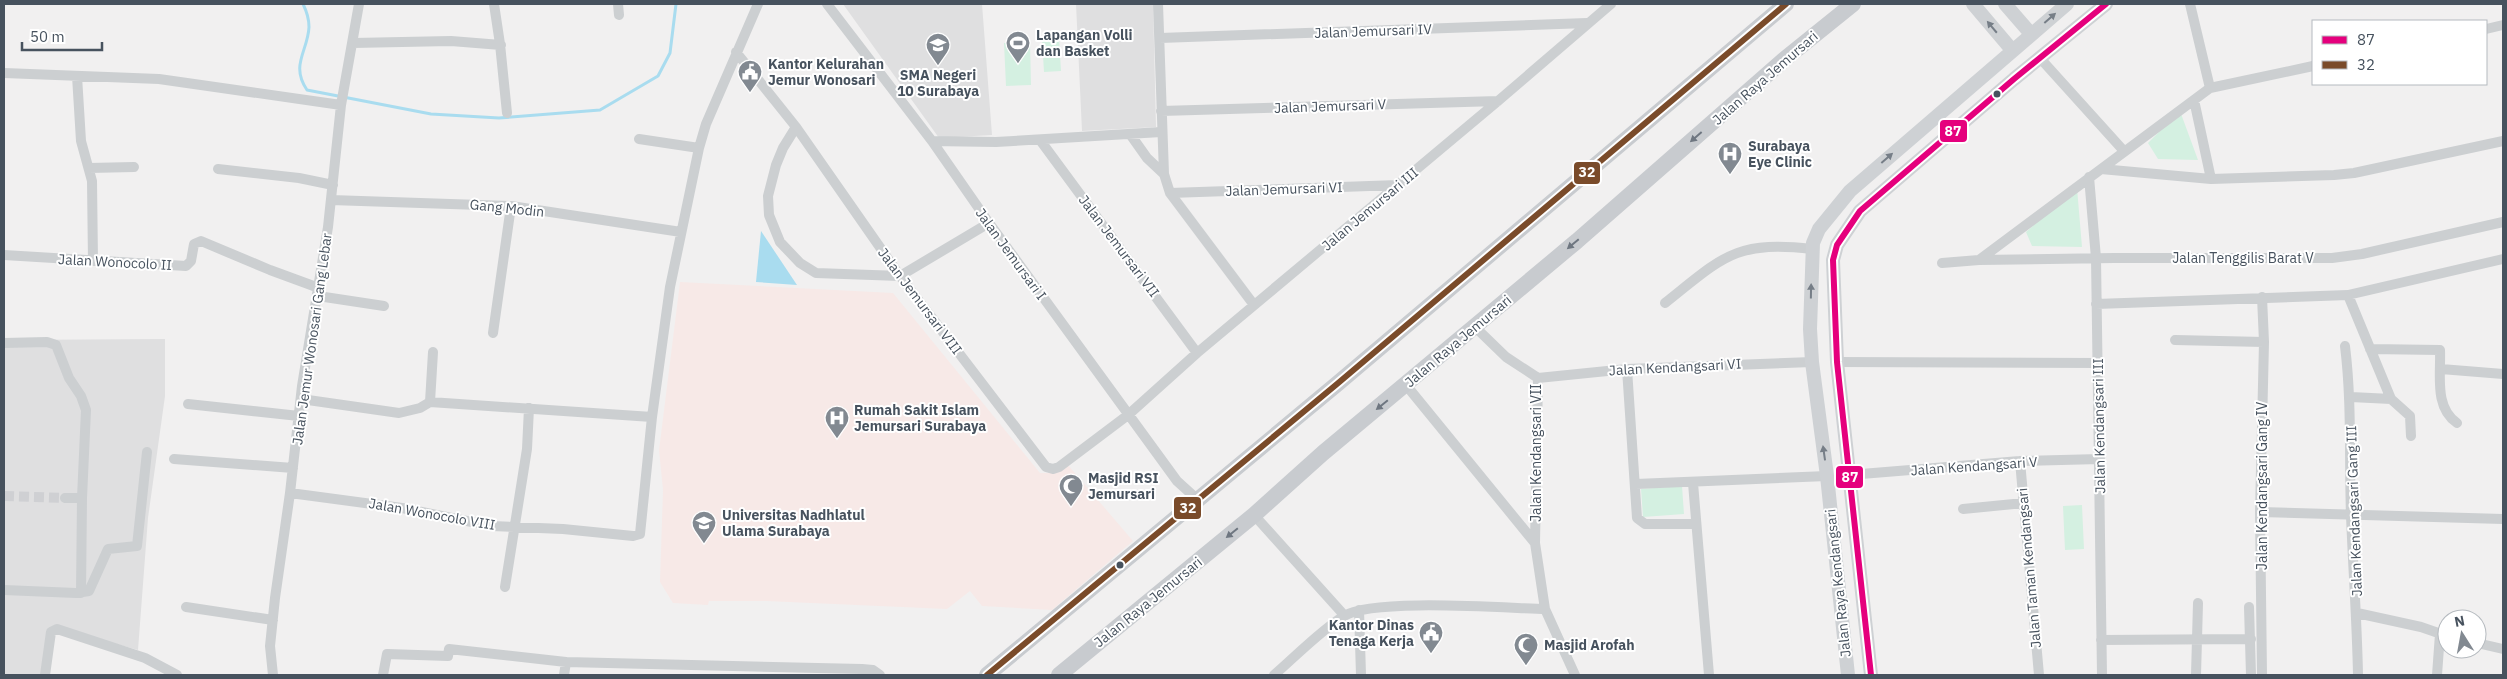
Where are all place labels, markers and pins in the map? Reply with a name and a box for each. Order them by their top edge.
place label: Lapangan Volli dan Basket [1036,26,1132,60]
sports icon: Lapangan Volli dan Basket [1005,30,1031,64]
school or university icon: SMA Negeri 10 Surabaya [925,32,951,66]
place label: Kantor Kelurahan Jemur Wonosari [768,55,884,89]
public building icon: Kantor Kelurahan Jemur Wonosari [737,59,763,93]
place label: SMA Negeri 10 Surabaya [897,66,979,100]
unlabelled marker [1992,89,2002,99]
place label: Surabaya Eye Clinic [1748,137,1812,171]
hospital icon: Surabaya Eye Clinic [1717,141,1743,175]
place label: Rumah Sakit Islam Jemursari Surabaya [854,401,986,435]
hospital icon: Rumah Sakit Islam Jemursari Surabaya [824,405,850,439]
place label: Masjid RSI Jemursari [1088,469,1159,503]
mosque icon: Masjid RSI Jemursari [1058,473,1084,507]
place label: Universitas Nadhlatul Ulama Surabaya [722,506,865,540]
school or university icon: Universitas Nadhlatul Ulama Surabaya [691,510,717,544]
unlabelled marker [1115,560,1125,570]
place label: Kantor Dinas Tenaga Kerja [1329,616,1414,650]
public building icon: Kantor Dinas Tenaga Kerja [1418,620,1444,654]
mosque icon: Masjid Arofah [1513,632,1539,666]
place label: Masjid Arofah [1544,636,1635,654]

